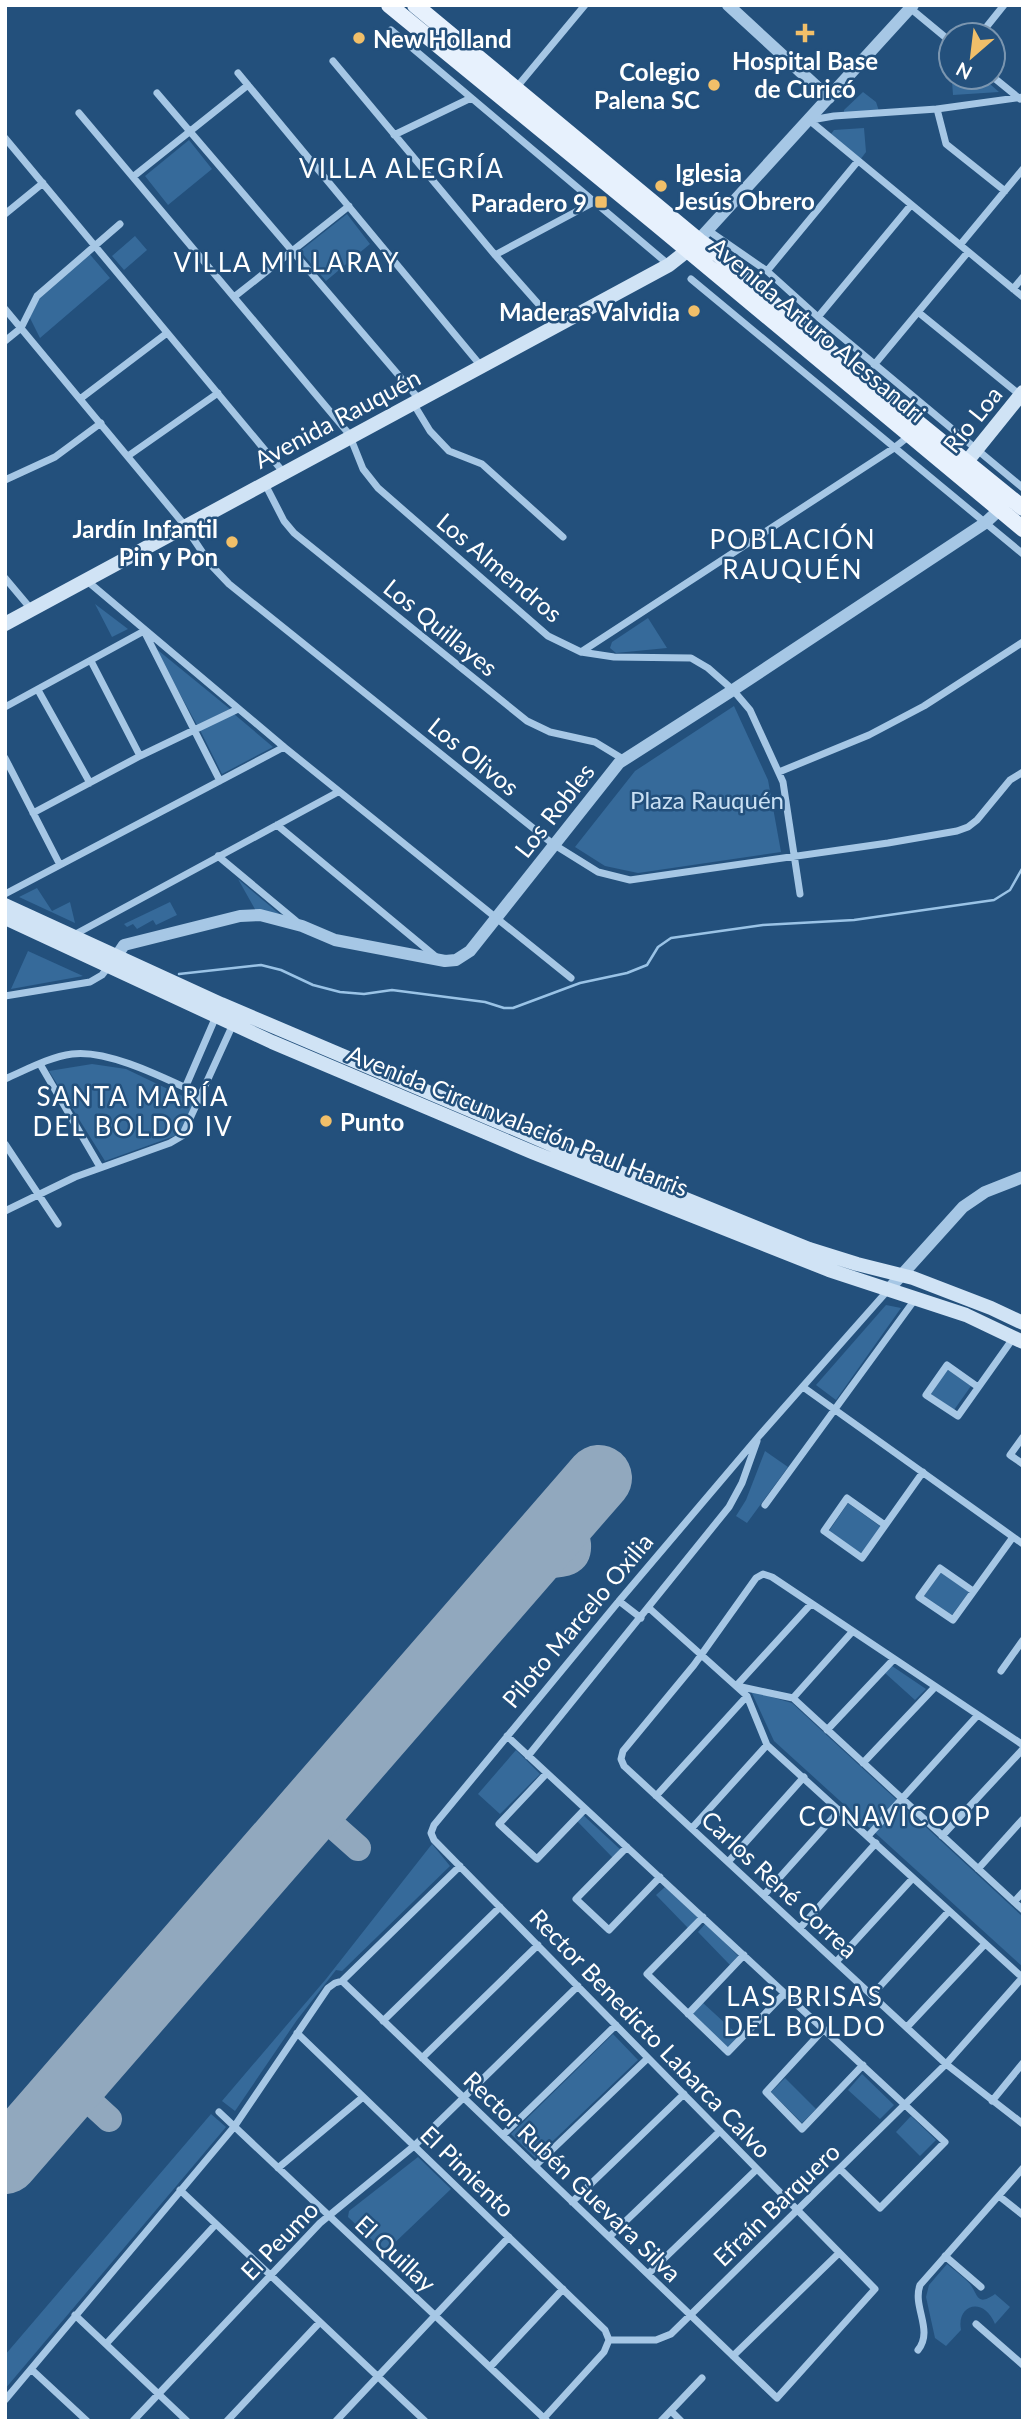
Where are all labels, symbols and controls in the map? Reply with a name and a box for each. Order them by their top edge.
north arrow [937,21,1007,91]
marker: Hospital Base de Curicó [795,23,815,43]
place label: New Holland [373,24,512,53]
marker: New Holland [351,30,367,46]
place label: Hospital Base de Curicó [732,46,878,103]
place label: Colegio Palena SC [594,57,700,114]
text: N [952,58,976,85]
marker: Colegio Palena SC [706,77,722,93]
district label: VILLA ALEGRÍA [299,152,505,184]
place label: Iglesia Jesús Obrero [675,158,815,215]
marker: Iglesia Jesús Obrero [653,178,669,194]
place label: Paradero 9 [471,188,587,217]
marker: Paradero 9 [593,194,609,210]
street label: Avenida Arturo Alessandri [704,230,932,428]
district label: VILLA MILLARAY [174,246,401,278]
place label: Maderas Valvidia [499,297,680,326]
marker: Maderas Valvidia [686,303,702,319]
street label: Avenida Rauquén [249,362,425,474]
street label: Río Loa [936,380,1008,458]
street label: Los Almendros [432,506,568,628]
place label: Jardín Infantil Pin y Pon [72,514,218,571]
district label: POBLACIÓN RAUQUÉN [709,523,877,585]
marker: Jardín Infantil Pin y Pon [224,534,240,550]
street label: Los Quillayes [378,572,504,682]
street label: Los Olivos [423,711,525,801]
street label: Los Robles [508,757,600,863]
park label: Plaza Rauquén [630,785,784,814]
street label: Avenida Circunvalación Paul Harris [343,1038,693,1202]
district label: SANTA MARÍA DEL BOLDO IV [32,1080,234,1142]
place label: Punto [340,1107,404,1136]
marker: Punto [318,1113,334,1129]
street label: Piloto Marcelo Oxilia [496,1527,658,1713]
district label: CONAVICOOP [799,1800,992,1832]
street label: Carlos René Correa [696,1804,864,1964]
street label: Rector Benedicto Labarca Calvo [524,1903,778,2163]
district label: LAS BRISAS DEL BOLDO [723,1980,887,2042]
street label: Rector Rubén Guevara Silva [458,2065,688,2287]
street label: El Pimiento [415,2119,521,2223]
street label: Efraín Barquero [707,2136,845,2272]
street label: El Peumo [234,2194,324,2286]
street label: El Quillay [350,2209,443,2298]

